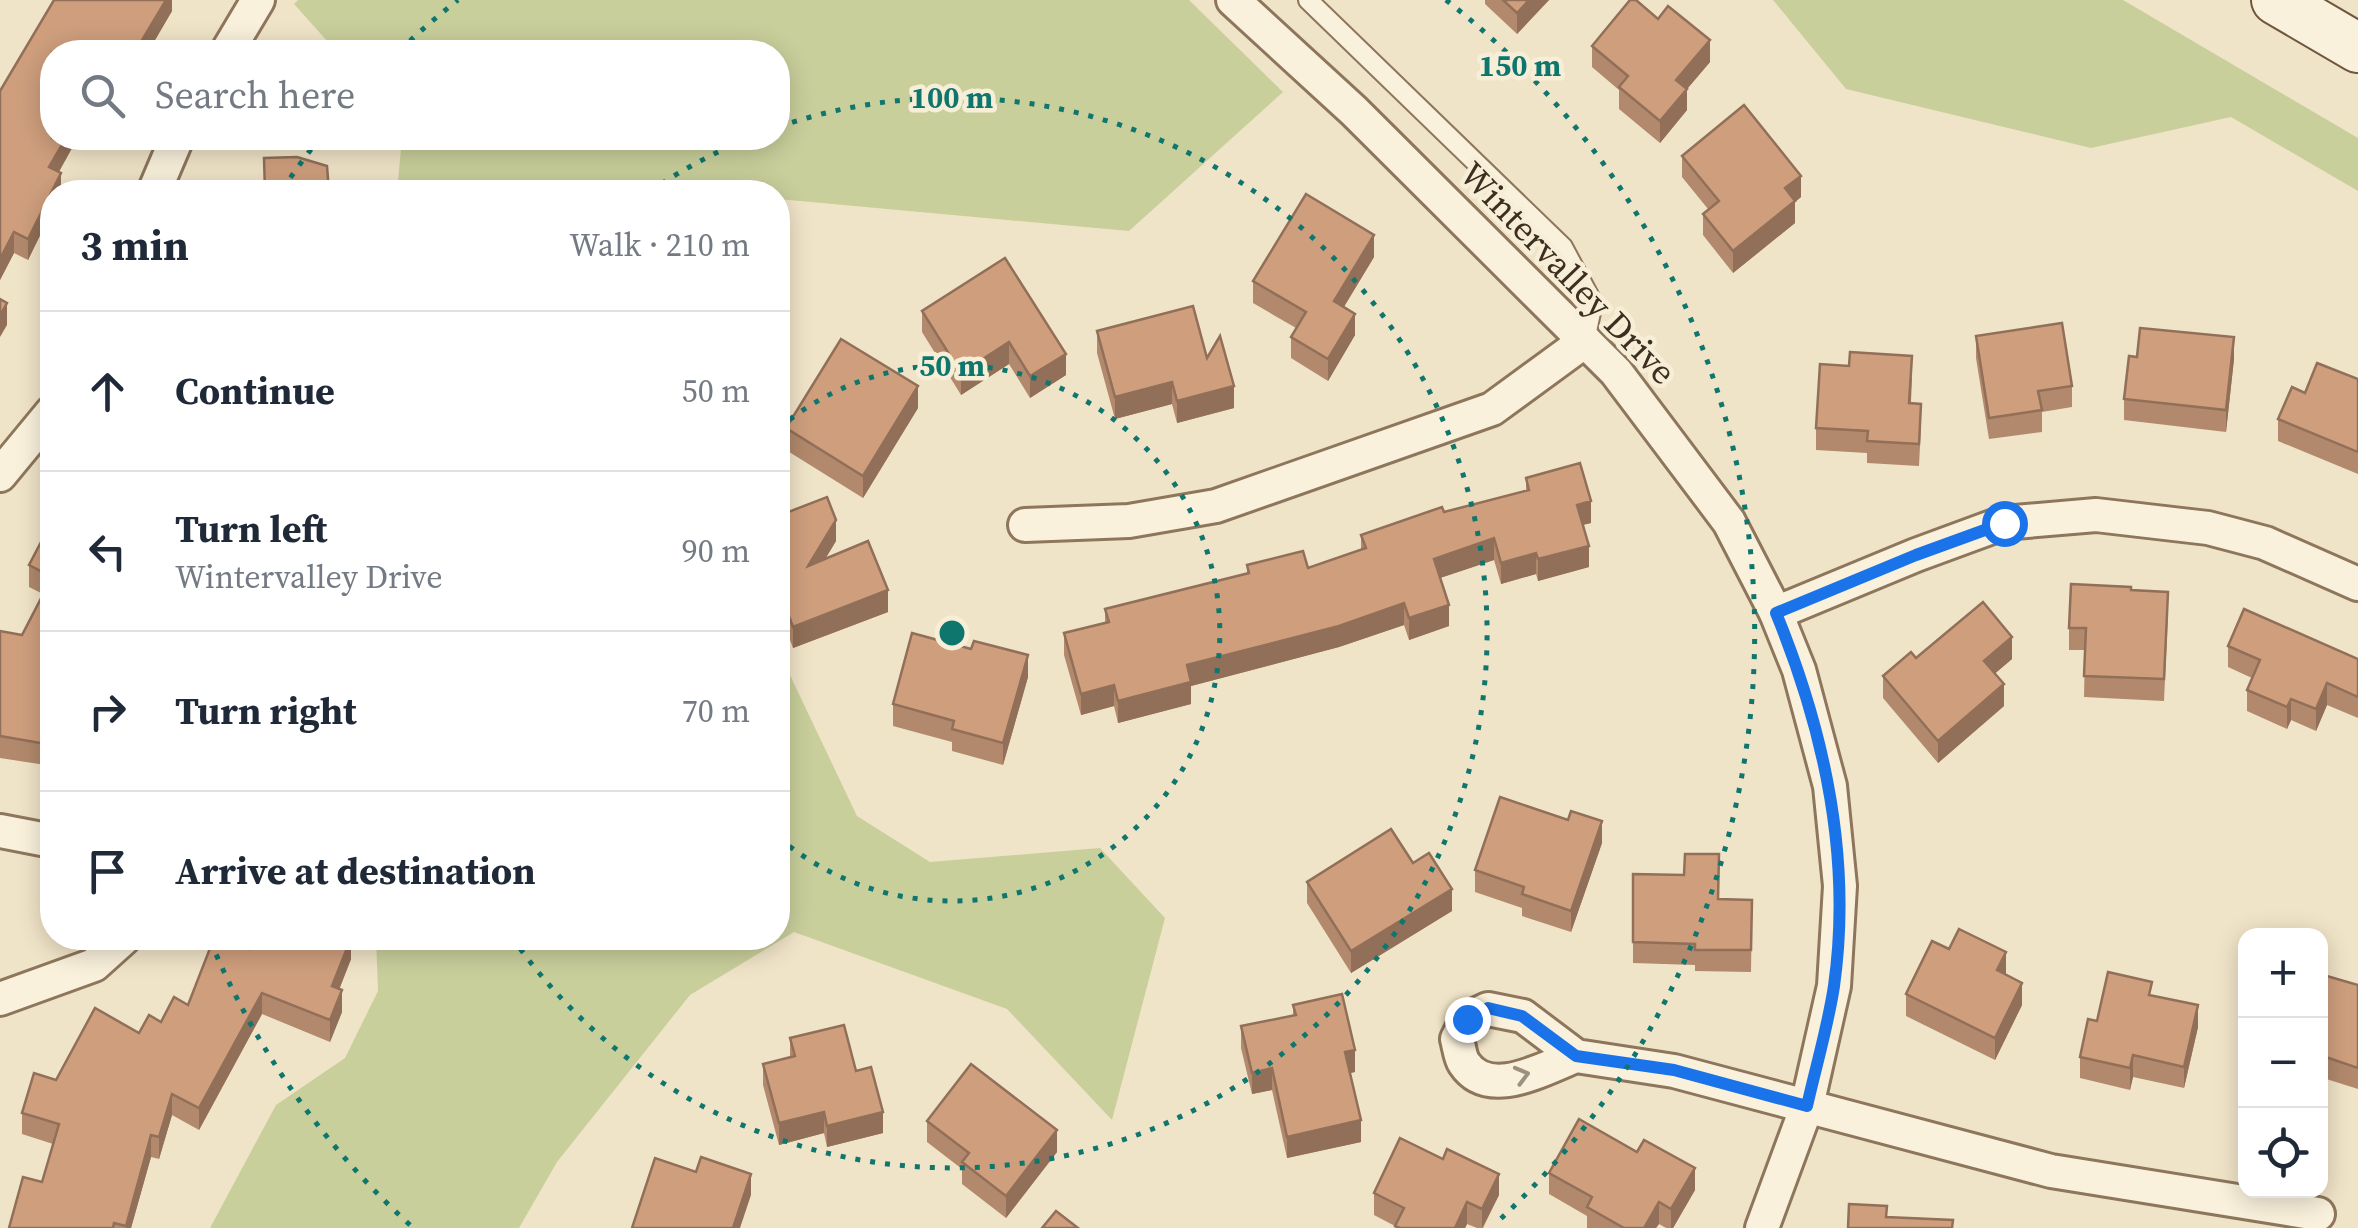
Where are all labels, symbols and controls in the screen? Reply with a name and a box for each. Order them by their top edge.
search box [40,40,790,150]
text: 150 m [1479,45,1561,86]
icon: search [75,68,130,123]
text: Search here [155,69,355,121]
text: 100 m [911,77,993,118]
street label: Wintervalley Drive [1449,151,1687,395]
text: 3 min [80,216,189,274]
text: Walk · 210 m [569,223,750,267]
text: 50 m [919,345,985,386]
icon: ahead [80,364,135,419]
text: Continue [175,365,335,417]
text: 50 m [682,369,750,413]
route start [1982,501,2028,547]
text: Turn left [175,503,327,555]
icon: left [80,524,135,579]
text: 90 m [682,529,750,573]
text: Wintervalley Drive [175,555,442,599]
centre of rings [934,615,970,651]
icon: right [80,684,135,739]
text: Turn right [175,685,357,737]
text: 70 m [682,689,750,733]
icon: arrive [80,844,135,899]
text: Arrive at destination [175,845,536,897]
map controls [2238,928,2328,1198]
button: + [2238,928,2328,1018]
route end [1445,997,1491,1043]
button: − [2238,1018,2328,1108]
one-way arrow [1513,1066,1530,1087]
button: locate [2238,1108,2328,1198]

